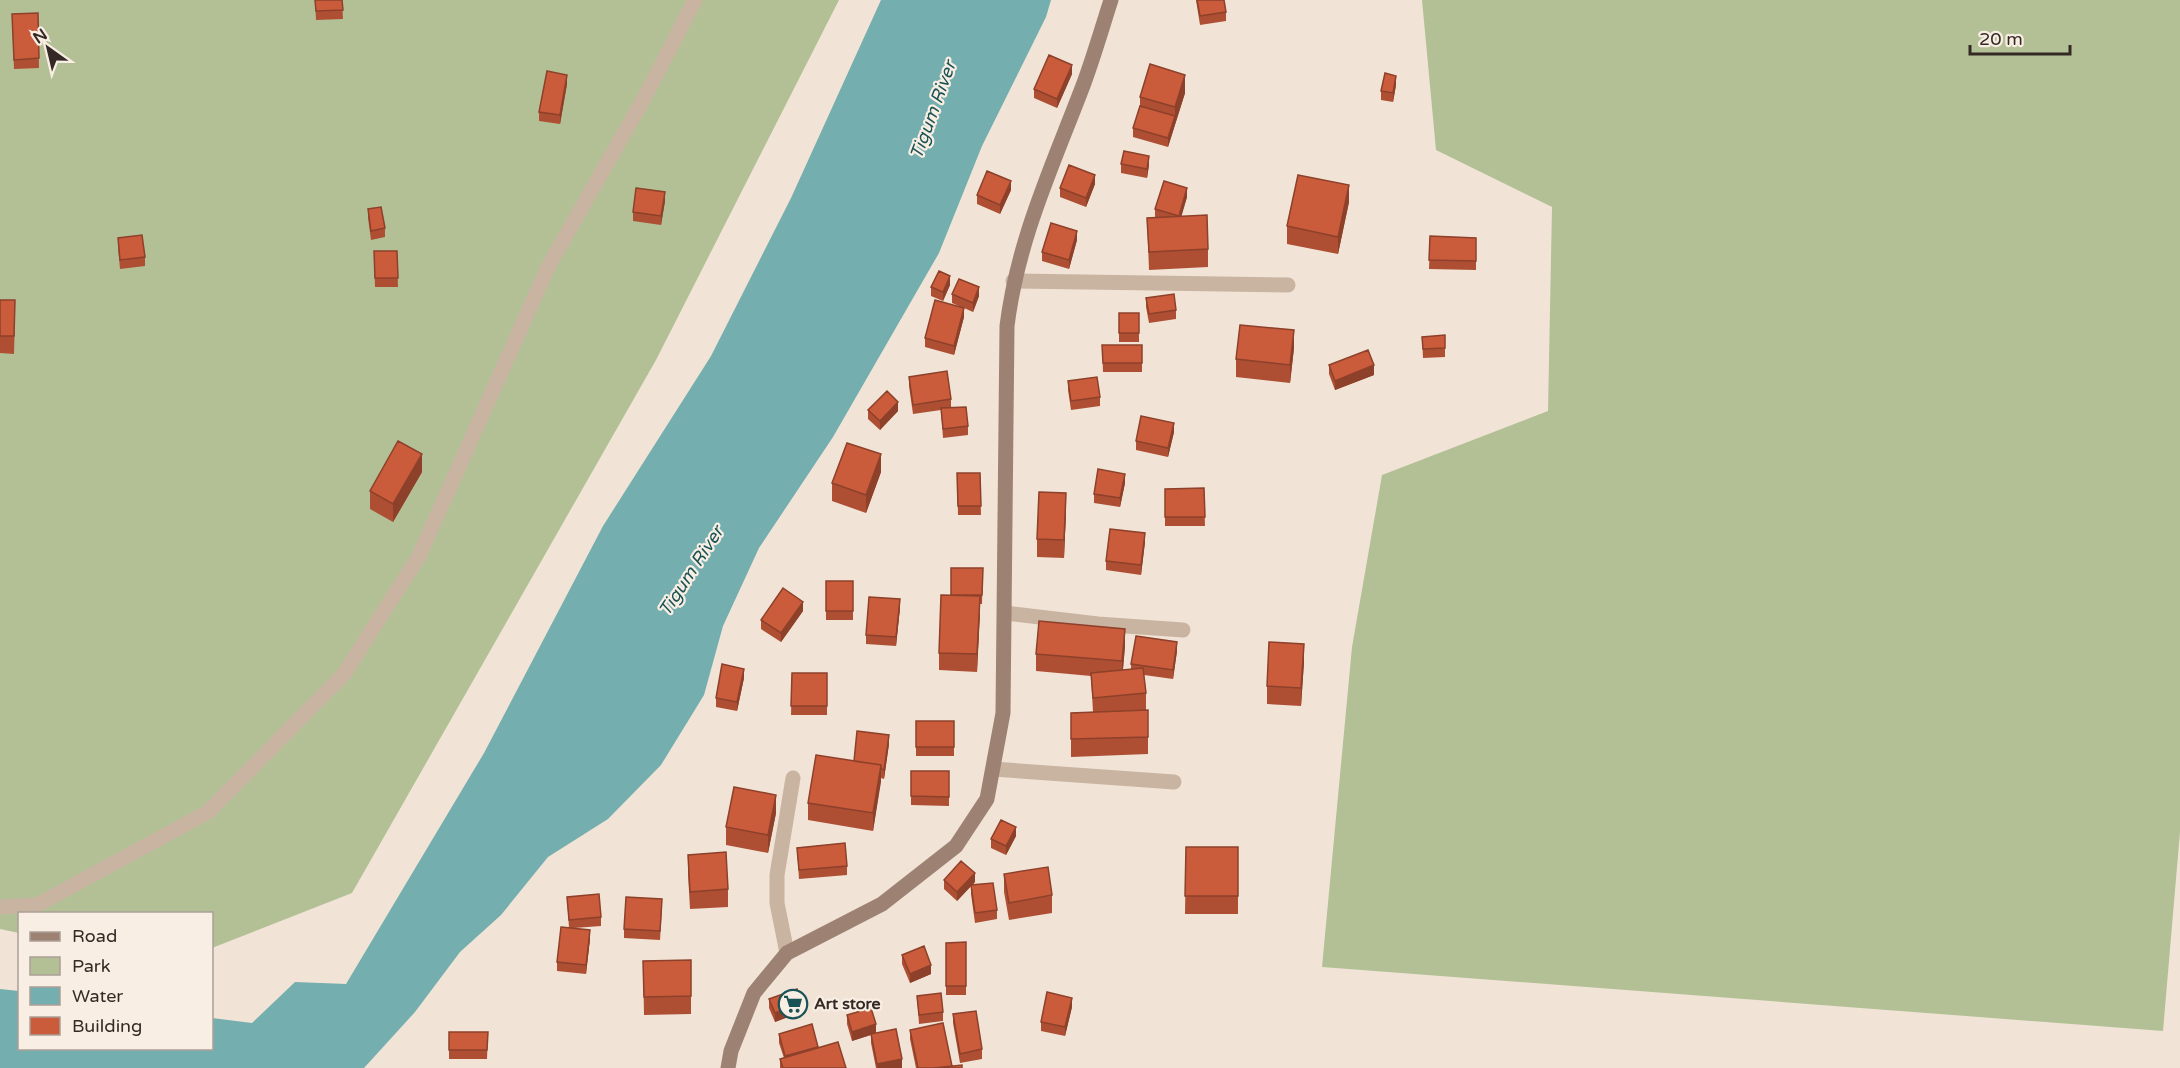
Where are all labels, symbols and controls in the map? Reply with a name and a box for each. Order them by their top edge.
north arrow [18,18,78,78]
scale bar [1970,18,2070,56]
text: N [29,25,51,48]
text: 20 m [1979,28,2023,50]
water label: Tigum River [905,56,962,162]
water label: Tigum River [654,520,729,620]
legend [18,912,213,1050]
text: Road [72,925,117,947]
text: Park [72,955,111,977]
text: Water [72,985,123,1007]
supermarket icon: Art store [777,988,809,1020]
place label: Art store [814,994,881,1014]
text: Building [72,1015,142,1037]

